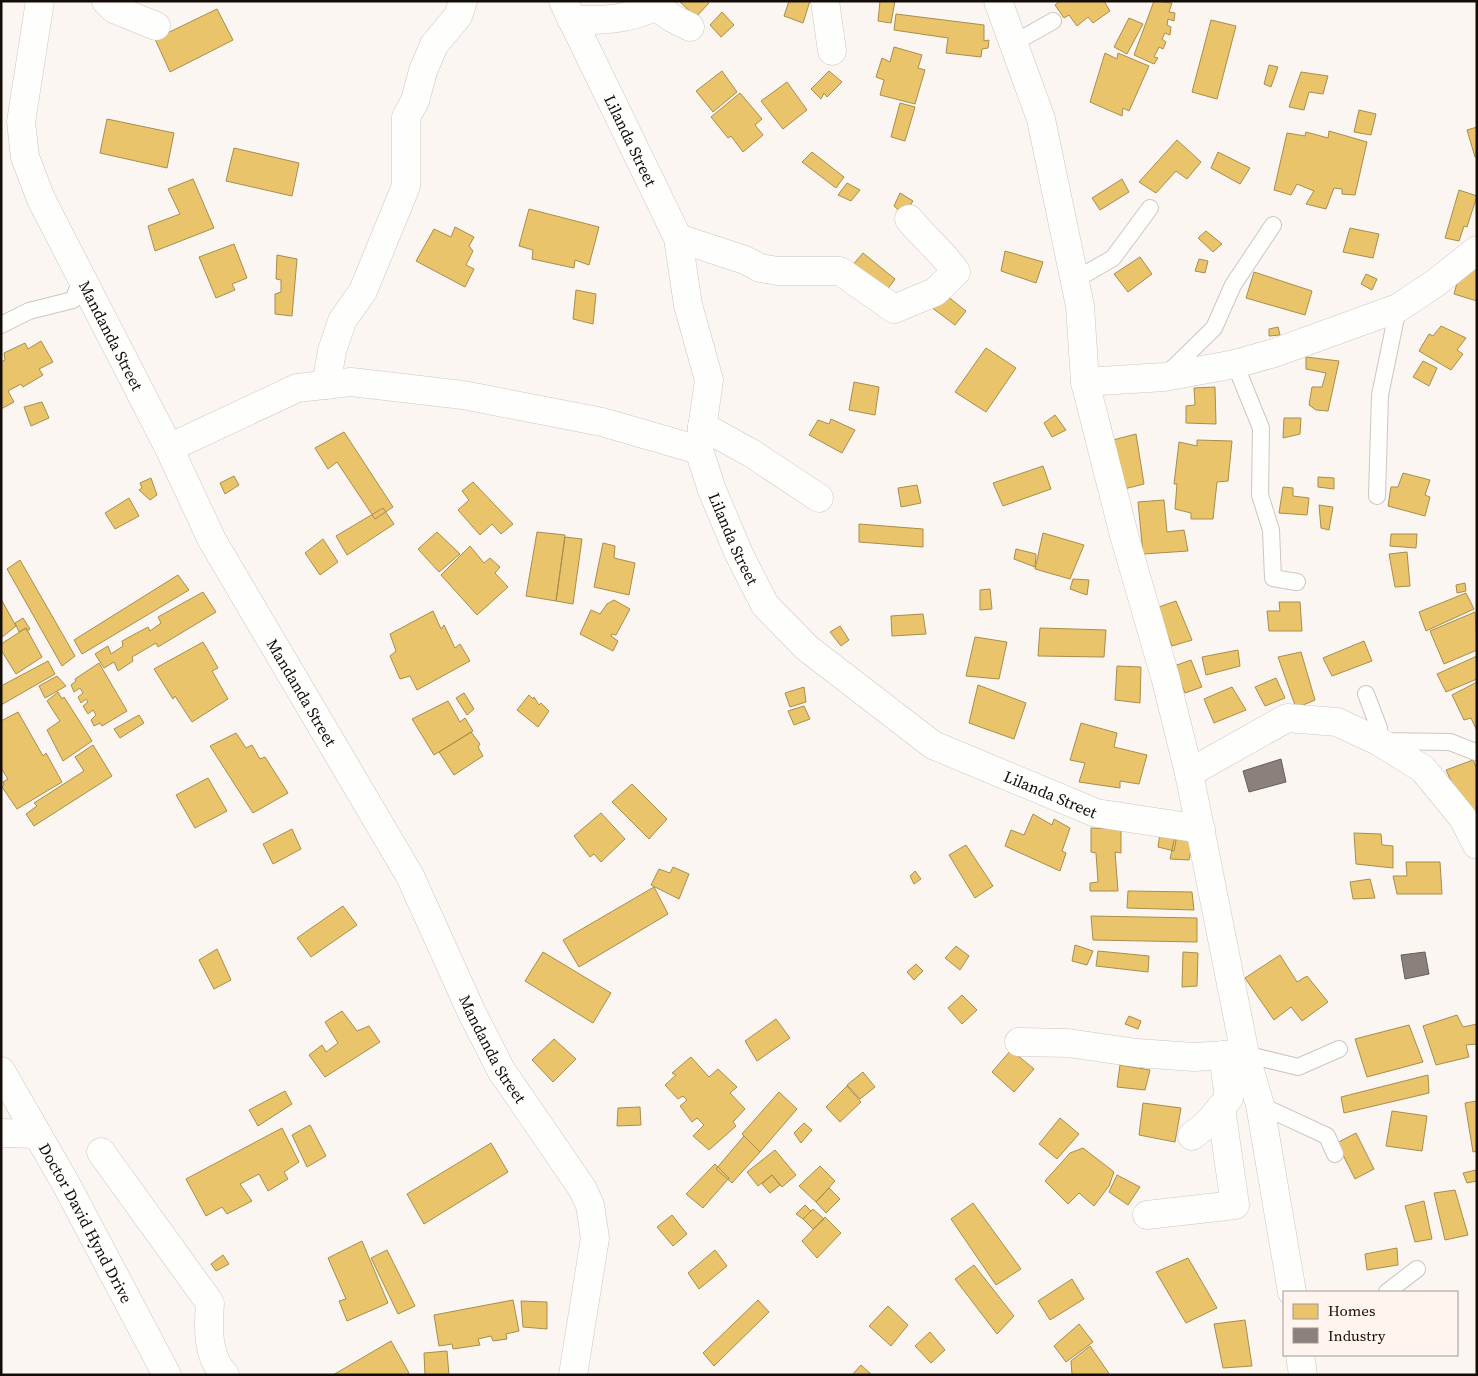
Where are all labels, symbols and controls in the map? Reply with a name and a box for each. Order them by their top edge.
street label: Lilanda Street [599,91,663,190]
street label: Mandanda Street [74,277,149,395]
street label: Lilanda Street [703,489,764,589]
street label: Mandanda Street [262,635,342,751]
street label: Lilanda Street [1001,765,1101,824]
street label: Mandanda Street [454,991,532,1108]
street label: Doctor David Hynd Drive [34,1139,138,1307]
legend [1283,1291,1458,1356]
text: Homes [1328,1300,1375,1321]
text: Industry [1328,1325,1386,1346]

